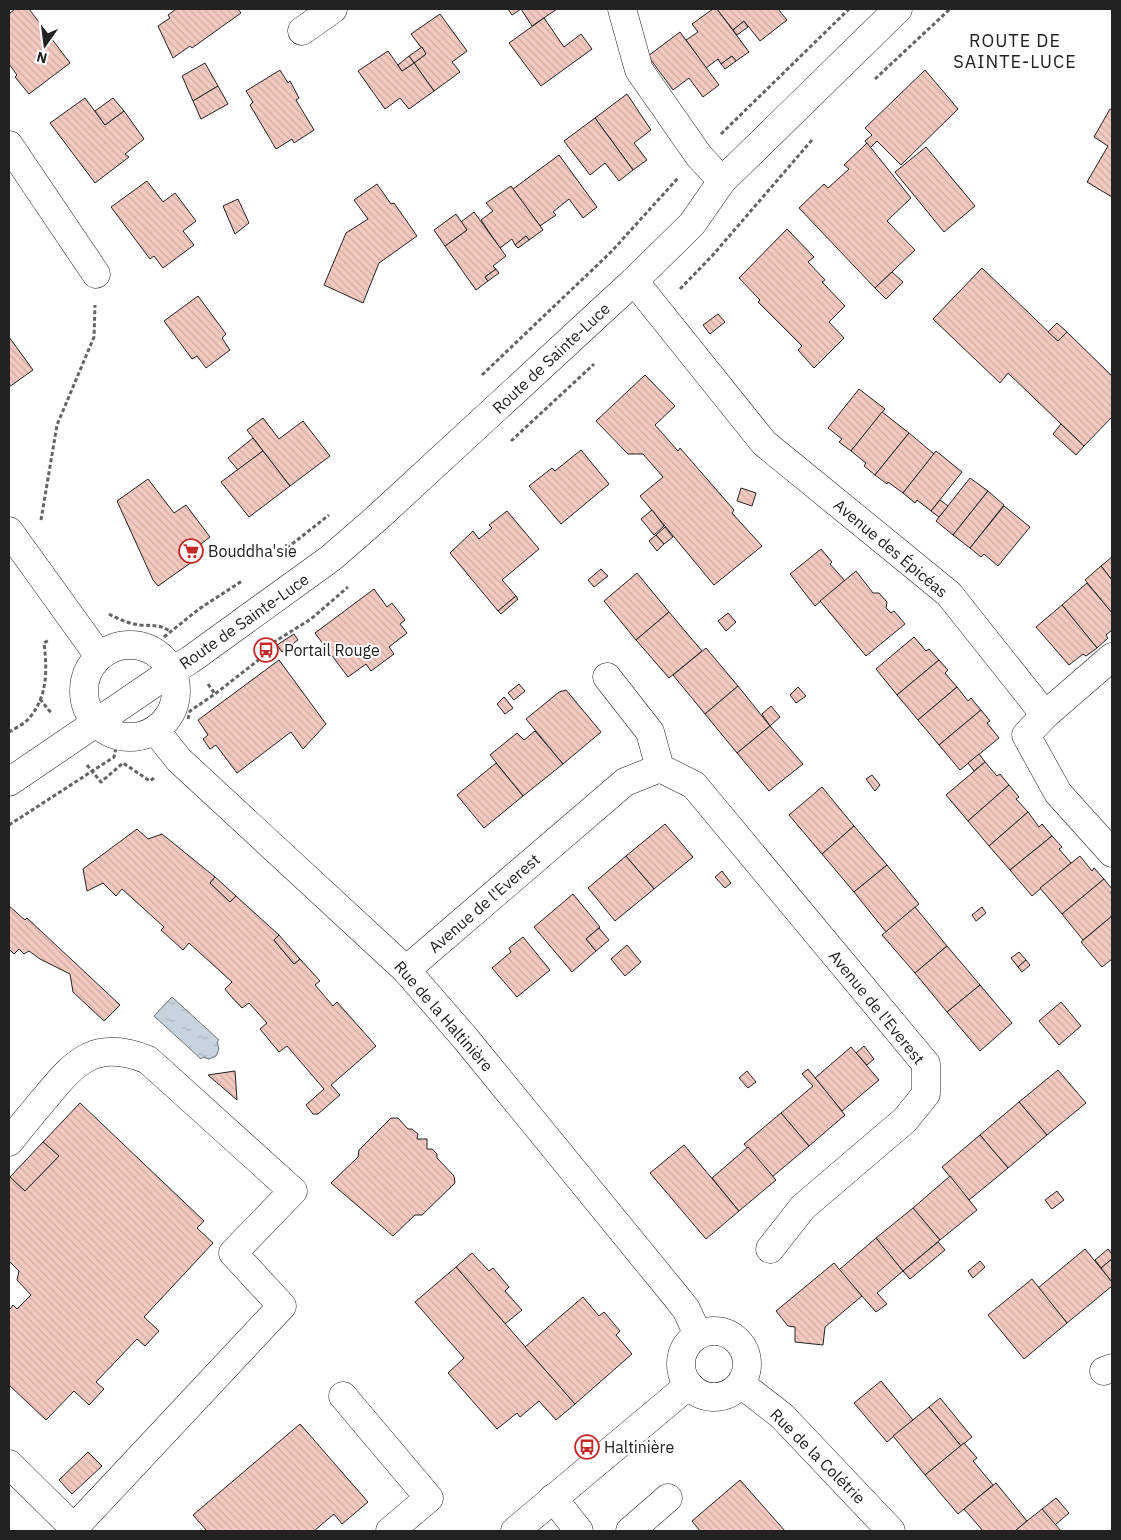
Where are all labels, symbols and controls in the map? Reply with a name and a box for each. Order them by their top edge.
north arrow [20,20,70,70]
district label: ROUTE DE SAINTE-LUCE [953,29,1077,73]
text: N [35,48,49,68]
street label: Route de Sainte-Luce [488,298,614,418]
street label: Avenue des Épicéas [830,494,953,601]
supermarket icon: Bouddha'sie [178,538,204,564]
place label: Bouddha'sie [208,541,297,561]
street label: Route de Sainte-Luce [175,569,313,673]
bus stop icon: Portail Rouge [253,637,279,663]
place label: Portail Rouge [284,640,380,660]
street label: Avenue de l'Everest [424,849,544,957]
street label: Avenue de l'Everest [825,946,929,1068]
street label: Rue de la Haltinière [390,956,498,1076]
street label: Rue de la Colétrie [766,1404,870,1508]
bus stop icon: Haltinière [574,1434,600,1460]
place label: Haltinière [604,1437,674,1457]

